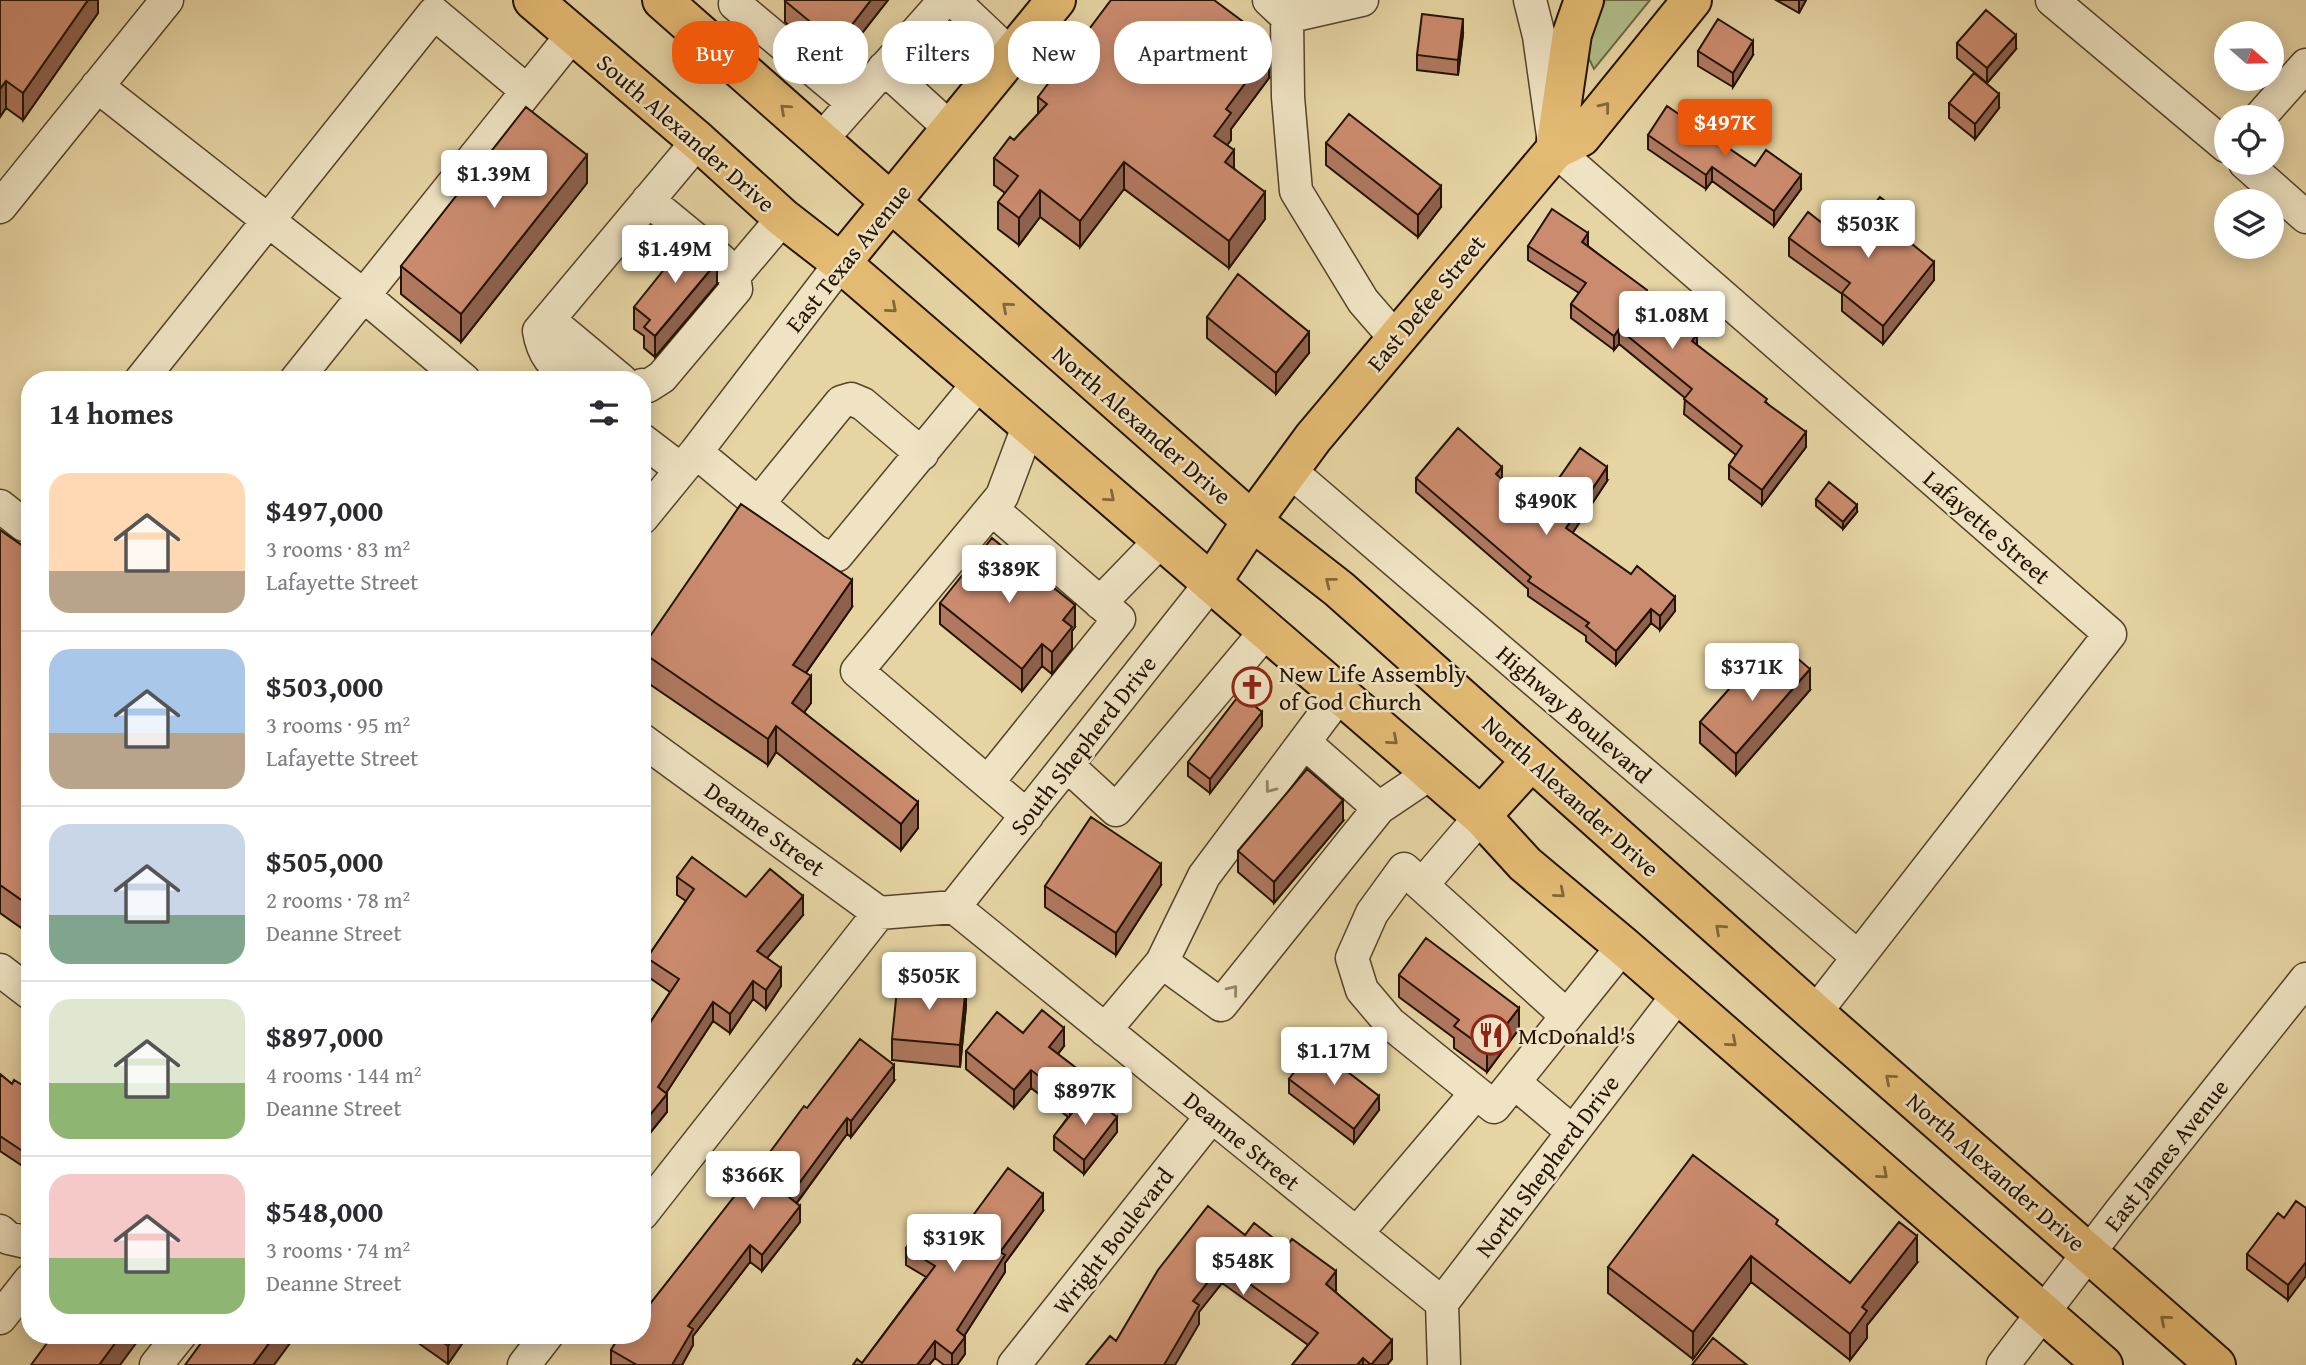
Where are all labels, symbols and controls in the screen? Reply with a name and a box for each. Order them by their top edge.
chip: Buy [672,21,759,84]
chip: Rent [773,21,868,84]
chip: Filters [882,21,994,84]
chip: New [1008,21,1100,84]
chip: Apartment [1114,21,1272,84]
north arrow [2214,21,2284,91]
map controls [2214,21,2284,259]
street label: South Alexander Drive [589,45,783,221]
pin: $497K [1676,100,1774,159]
one-way arrow [1597,102,1610,114]
one-way arrow [780,105,793,118]
text: $497K [1694,105,1756,138]
button: locate [2214,105,2284,175]
pin: $1.39M [437,150,551,210]
text: $1.39M [457,156,531,189]
street label: East Texas Avenue [777,176,919,340]
button: layers [2214,189,2284,259]
pin: $503K [1819,201,1917,260]
text: $503K [1837,206,1899,239]
pin: $1.49M [618,226,732,285]
street label: East Defee Street [1358,227,1494,379]
text: $1.49M [638,231,712,264]
pin: $1.08M [1615,292,1729,351]
text: $1.08M [1635,297,1709,330]
one-way arrow [884,300,897,313]
one-way arrow [1003,303,1016,315]
street label: North Alexander Drive [1045,337,1239,513]
text: 14 homes [49,391,174,435]
icon: filters [585,394,623,432]
street label: Lafayette Street [1916,462,2059,593]
pin: $490K [1497,477,1595,537]
text: $490K [1515,483,1577,516]
text: $497,000 [266,488,383,532]
one-way arrow [1102,489,1115,501]
icon: home [105,501,189,585]
text: 3 rooms · 83 m² [266,532,410,565]
pin: $389K [960,546,1058,605]
text: $389K [978,551,1040,584]
text: Lafayette Street [266,565,418,598]
one-way arrow [1326,577,1338,590]
street label: Highway Boulevard [1489,637,1659,791]
pin: $371K [1703,644,1801,703]
street label: South Shepherd Drive [1002,648,1164,842]
text: $371K [1721,649,1783,682]
place label: New Life Assembly of God Church [1279,656,1467,719]
text: $503,000 [266,664,383,708]
church icon: New Life Assembly of God Church [1231,666,1273,708]
icon: home [105,677,189,761]
street label: North Alexander Drive [1475,707,1667,885]
text: 3 rooms · 95 m² [266,708,410,741]
one-way arrow [1384,732,1397,744]
text: Lafayette Street [266,741,418,774]
street label: Deanne Street [698,773,833,885]
one-way arrow [1265,780,1278,793]
text: $505,000 [266,839,383,883]
icon: home [105,852,189,936]
text: 2 rooms · 78 m² [266,883,410,916]
one-way arrow [1552,885,1565,897]
text: Deanne Street [266,916,402,949]
one-way arrow [1715,925,1728,937]
pin: $505K [880,953,978,1012]
text: $505K [898,958,960,991]
one-way arrow [1225,986,1238,998]
text: $897,000 [266,1014,383,1058]
restaurant icon: McDonald's [1470,1014,1512,1056]
place label: McDonald's [1518,1018,1635,1053]
icon: home [105,1027,189,1111]
pin: $1.17M [1277,1028,1391,1087]
text: $1.17M [1297,1033,1371,1066]
one-way arrow [1724,1034,1737,1046]
text: 4 rooms · 144 m² [266,1058,421,1091]
street label: North Shepherd Drive [1467,1067,1627,1265]
pin: $897K [1036,1068,1134,1127]
street label: East James Avenue [2095,1071,2237,1239]
text: $897K [1054,1073,1116,1106]
one-way arrow [1886,1075,1899,1087]
street label: Deanne Street [1176,1083,1308,1199]
street label: North Alexander Drive [1899,1084,2093,1260]
text: Deanne Street [266,1091,402,1124]
pin: $366K [704,1152,802,1211]
text: $366K [722,1157,784,1190]
street label: Wright Boulevard [1044,1160,1182,1322]
one-way arrow [1875,1166,1888,1178]
text: $548,000 [266,1189,383,1233]
icon: home [105,1202,189,1286]
pin: $319K [905,1214,1003,1274]
text: $319K [923,1220,985,1253]
text: 3 rooms · 74 m² [266,1233,410,1266]
pin: $548K [1194,1238,1292,1297]
text: $548K [1212,1243,1274,1276]
text: Deanne Street [266,1266,402,1299]
one-way arrow [2160,1316,2173,1328]

